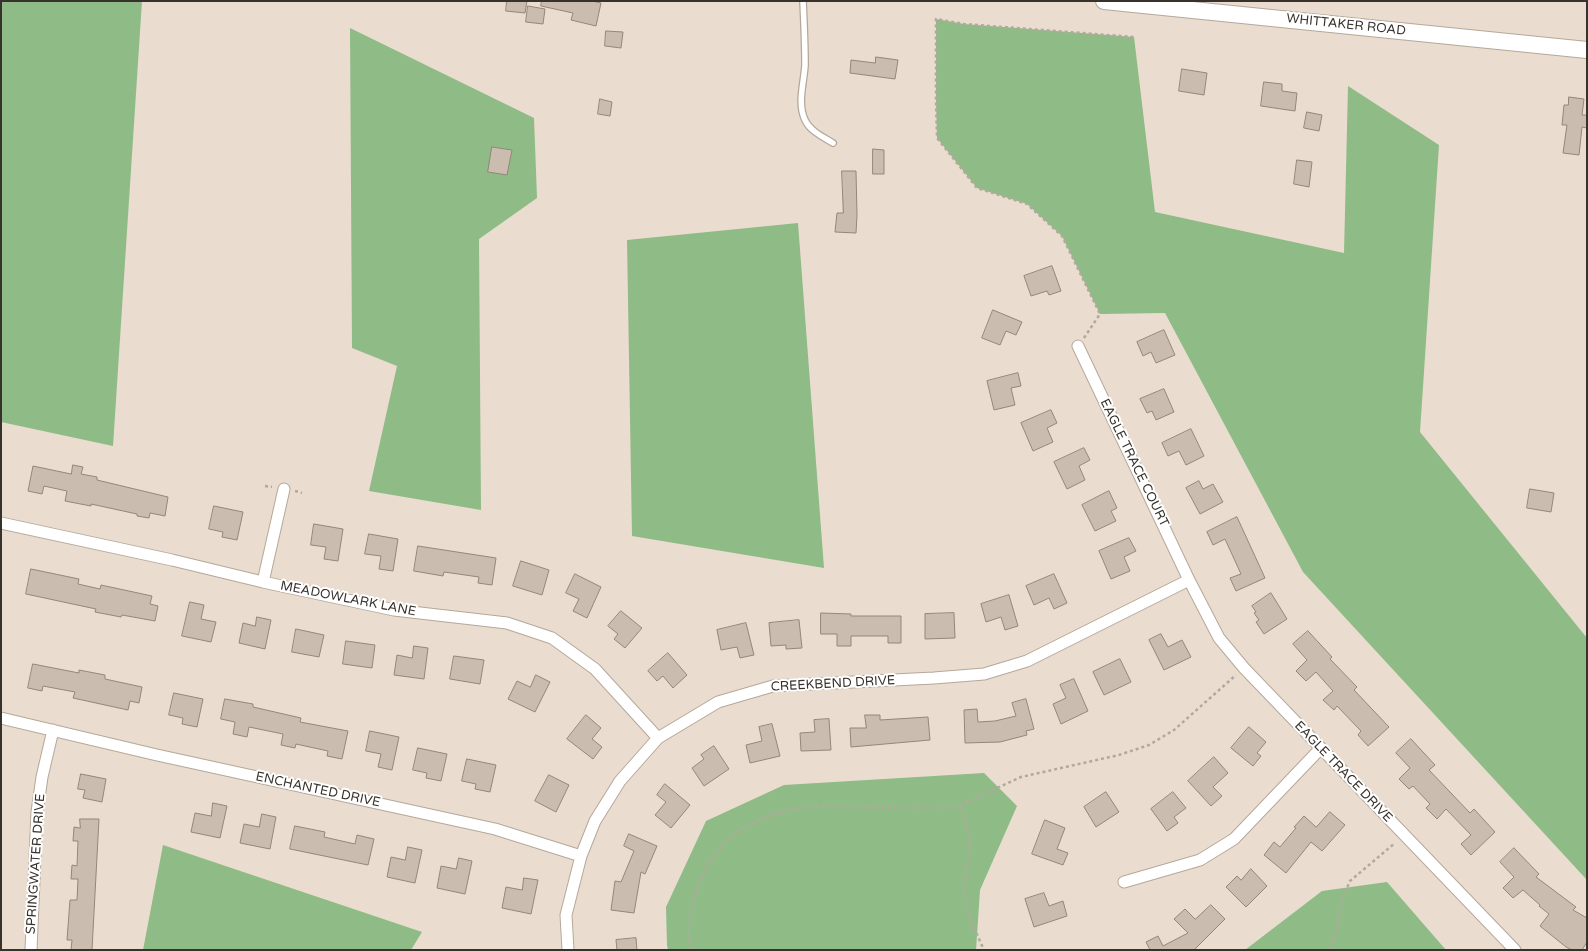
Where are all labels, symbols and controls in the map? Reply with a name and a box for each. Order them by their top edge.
street label: WHITTAKER ROAD [1285,11,1407,39]
street label: EAGLE TRACE COURT [1096,396,1172,530]
street label: MEADOWLARK LANE [279,578,417,620]
street label: CREEKBEND DRIVE [770,673,896,695]
street label: EAGLE TRACE DRIVE [1291,718,1395,826]
street label: ENCHANTED DRIVE [254,769,382,811]
street label: SPRINGWATER DRIVE [23,793,49,935]

